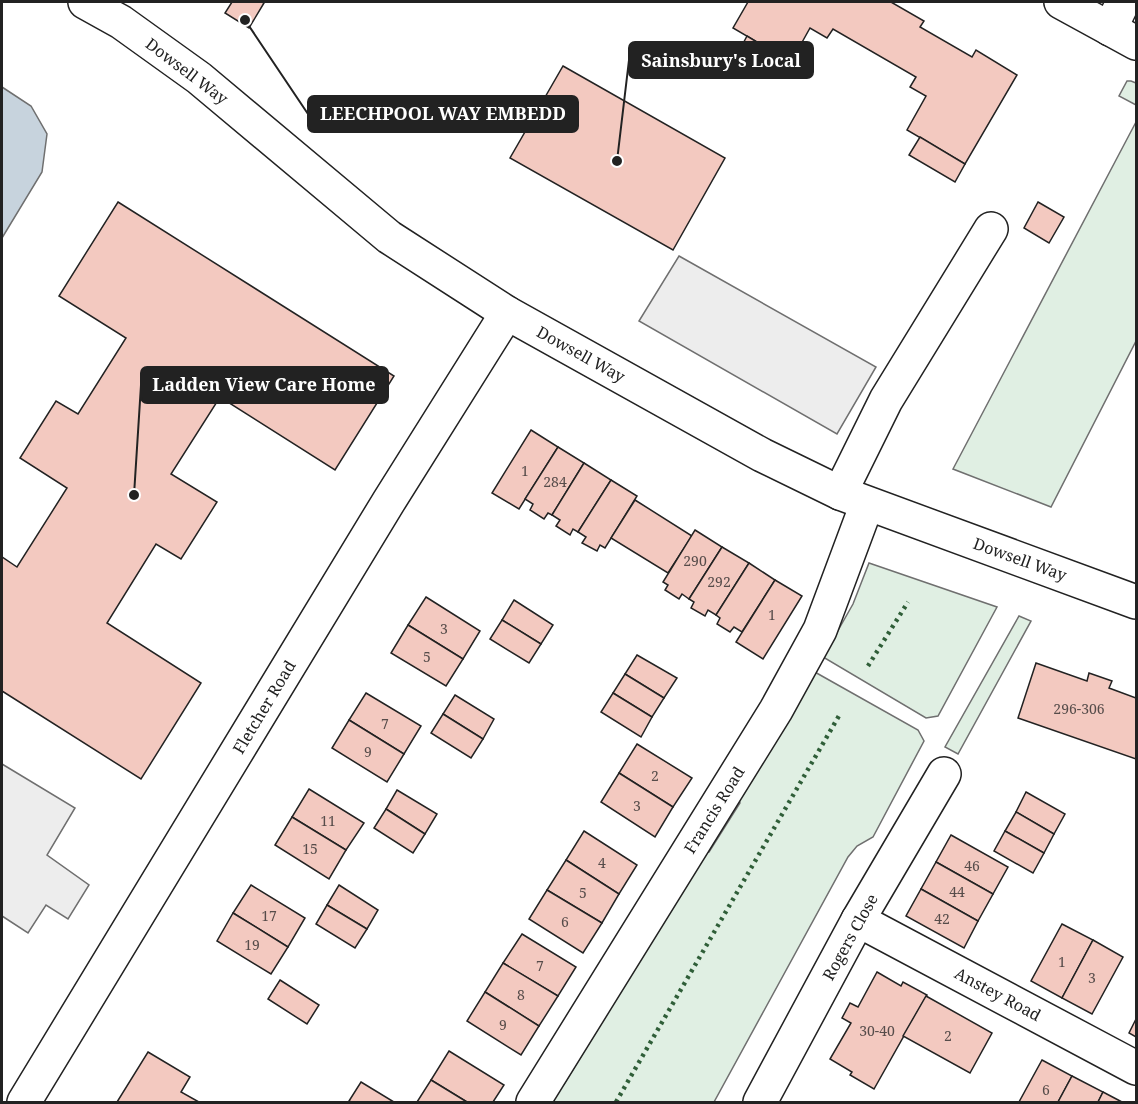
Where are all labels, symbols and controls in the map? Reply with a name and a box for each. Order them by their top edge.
street label: Dowsell Way [141,33,233,110]
callout: Sainsbury's Local [629,42,813,78]
text: Sainsbury's Local [641,48,802,72]
callout: LEECHPOOL WAY EMBEDD [308,96,578,132]
text: LEECHPOOL WAY EMBEDD [320,101,566,125]
street label: Dowsell Way [533,321,630,388]
callout: Ladden View Care Home [141,367,388,403]
text: Ladden View Care Home [152,372,376,396]
house number: 1 [521,461,529,480]
house number: 284 [543,472,567,491]
street label: Dowsell Way [970,532,1071,586]
house number: 290 [683,551,707,570]
house number: 292 [707,572,731,591]
house number: 1 [768,605,776,624]
house number: 3 [440,619,448,638]
house number: 5 [423,647,431,666]
street label: Fletcher Road [227,656,301,758]
house number: 296-306 [1053,699,1105,718]
house number: 7 [381,714,389,733]
house number: 9 [364,742,372,761]
street label: Francis Road [678,762,750,858]
house number: 2 [651,766,659,785]
house number: 3 [633,796,641,815]
house number: 11 [320,811,336,830]
house number: 15 [302,839,318,858]
house number: 4 [598,853,606,872]
house number: 46 [964,856,980,875]
house number: 44 [949,882,965,901]
house number: 5 [579,883,587,902]
street label: Rogers Close [817,890,883,984]
house number: 17 [261,906,277,925]
house number: 42 [934,909,950,928]
house number: 6 [561,912,569,931]
house number: 19 [244,935,260,954]
house number: 1 [1058,952,1066,971]
house number: 7 [536,956,544,975]
street label: Anstey Road [951,962,1045,1026]
house number: 3 [1088,968,1096,987]
house number: 8 [517,985,525,1004]
house number: 9 [499,1015,507,1034]
house number: 30-40 [859,1021,895,1040]
house number: 2 [944,1026,952,1045]
house number: 6 [1042,1080,1050,1099]

